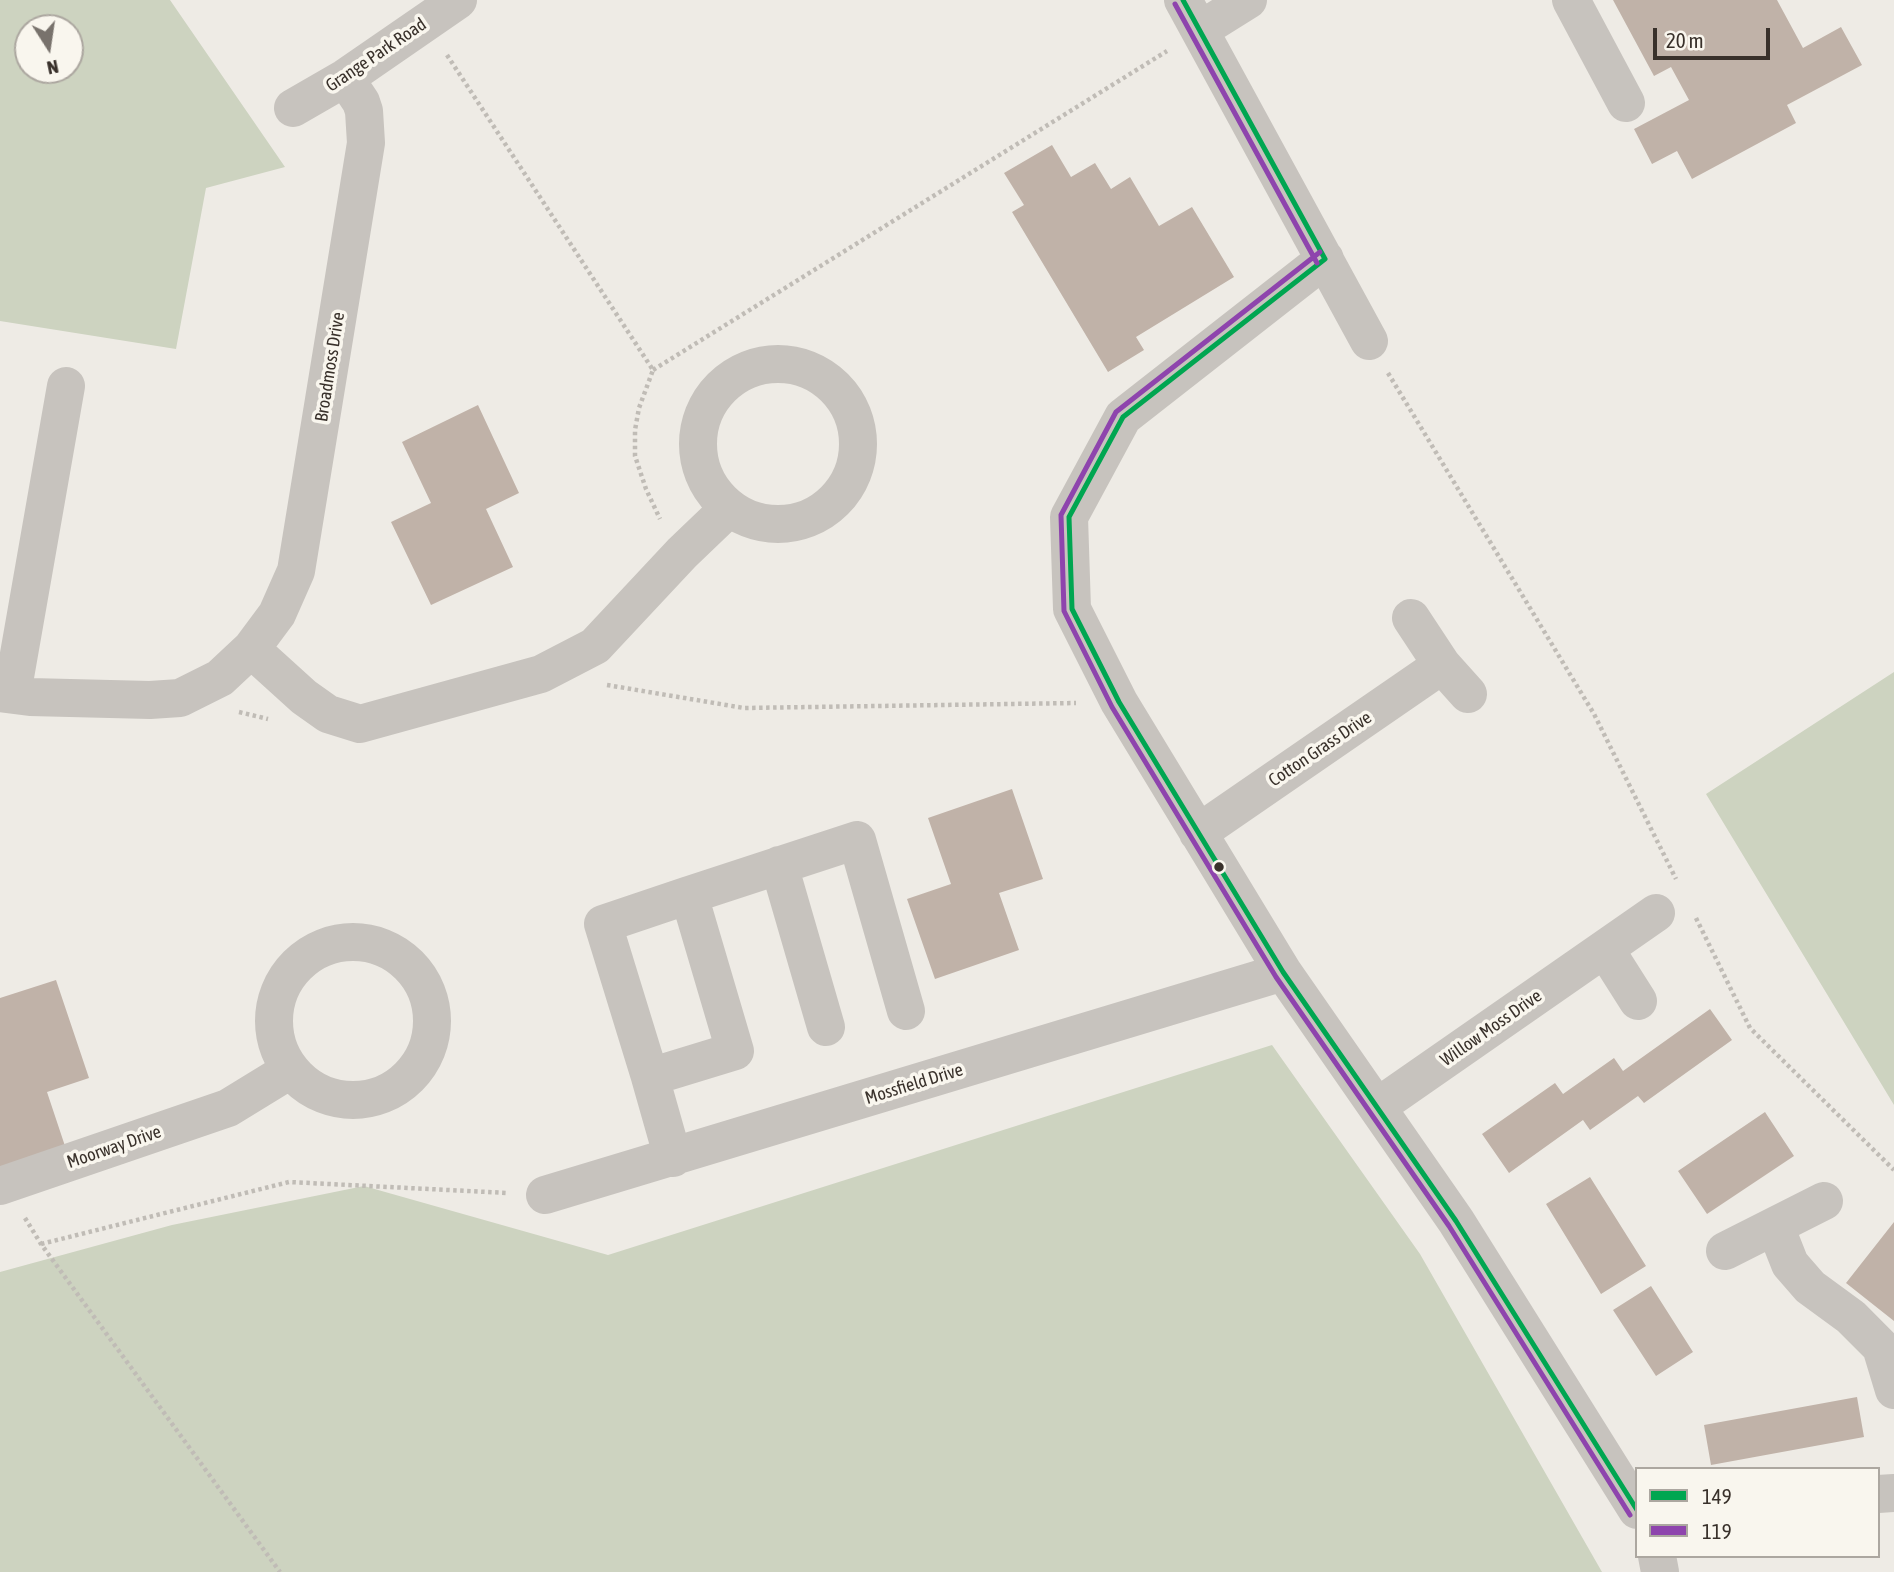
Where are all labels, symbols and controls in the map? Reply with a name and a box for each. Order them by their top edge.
street label: Grange Park Road [322,13,430,97]
north arrow [14,14,84,84]
scale bar [1656,14,1773,58]
text: 20 m [1666,28,1704,52]
text: N [45,56,61,80]
street label: Broadmoss Drive [311,311,349,423]
street label: Cotton Grass Drive [1264,707,1376,791]
unlabelled marker [1212,860,1226,874]
street label: Willow Moss Drive [1436,985,1546,1071]
street label: Mossfield Drive [863,1059,965,1109]
street label: Moorway Drive [64,1121,164,1173]
legend [1635,1467,1880,1558]
text: 149 [1702,1484,1732,1508]
text: 119 [1702,1519,1732,1543]

